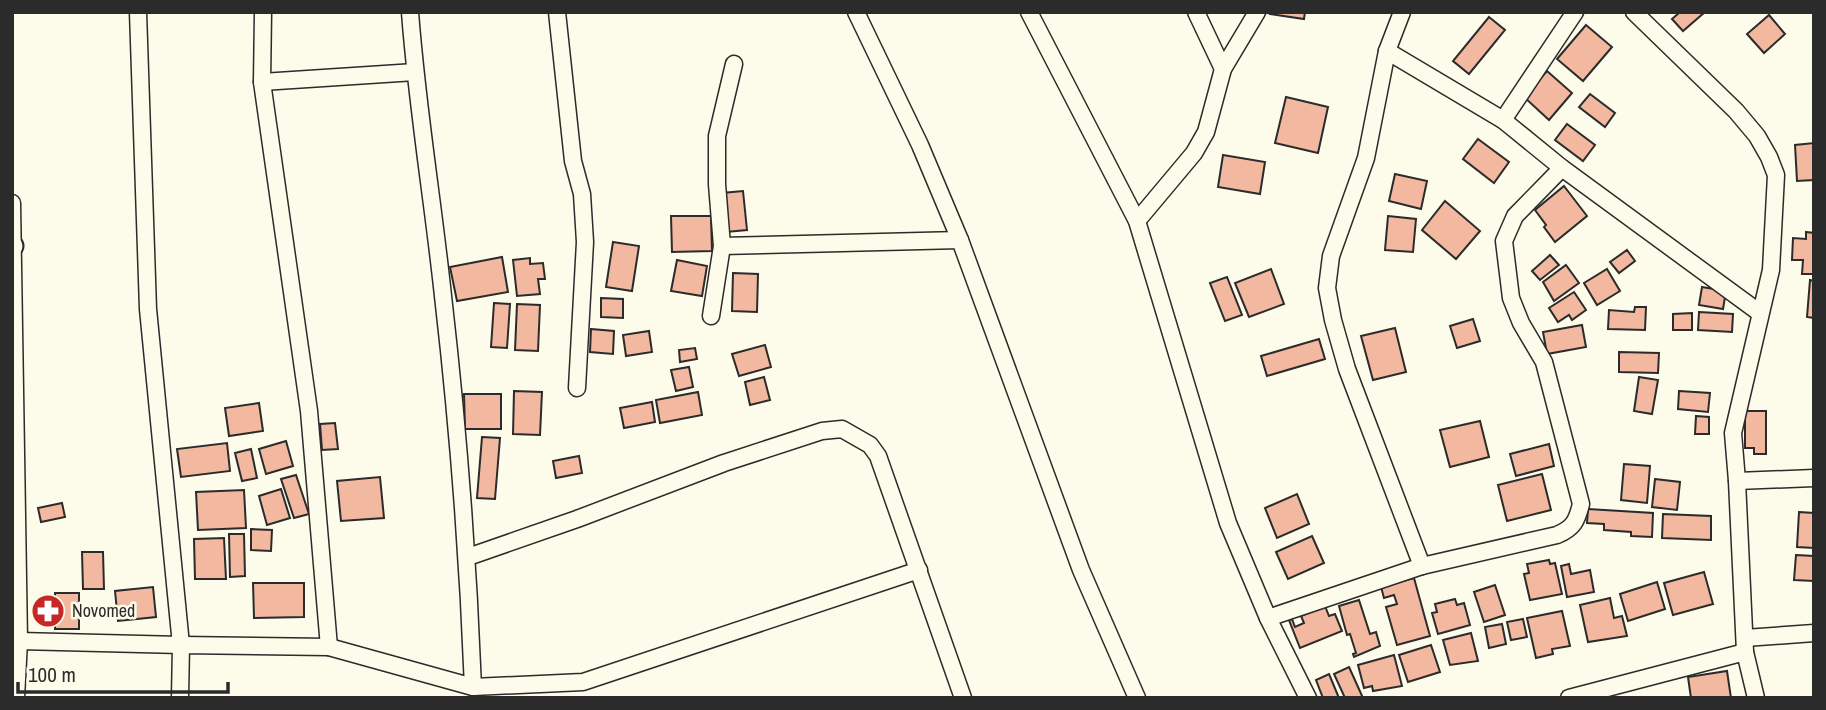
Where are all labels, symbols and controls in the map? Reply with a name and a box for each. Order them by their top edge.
pharmacy icon: Novomed [29,592,67,630]
place label: Novomed [72,598,135,623]
scale bar [18,650,228,694]
text: 100 m [28,660,76,689]

